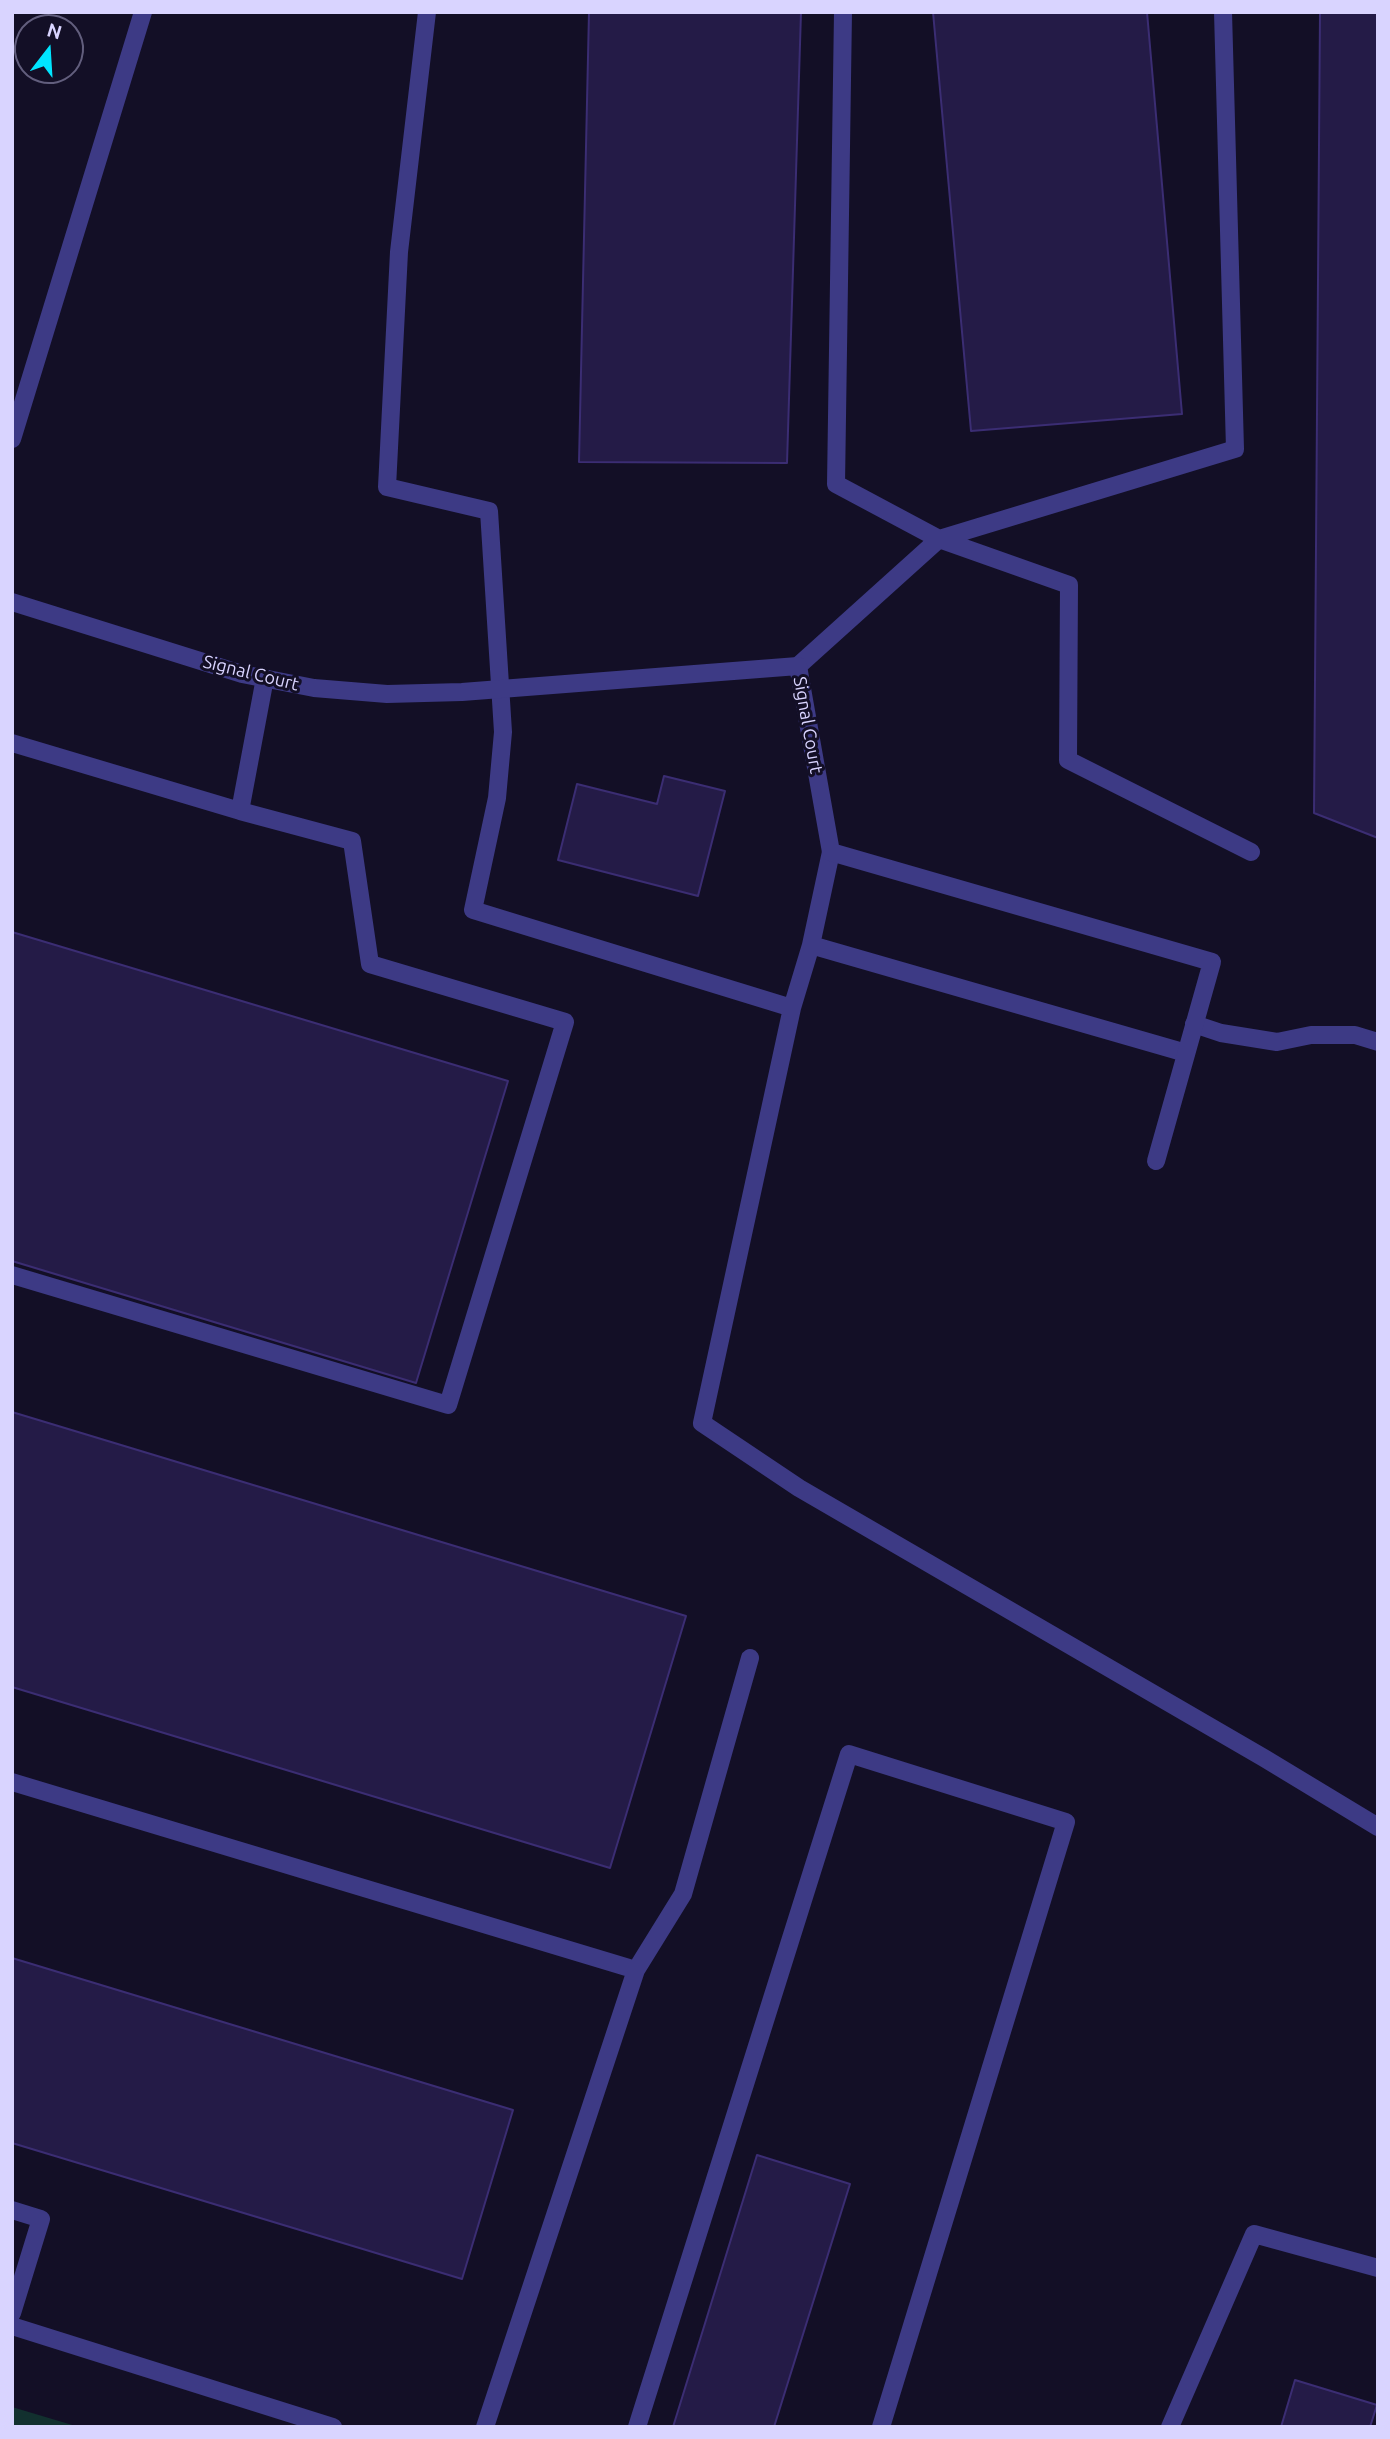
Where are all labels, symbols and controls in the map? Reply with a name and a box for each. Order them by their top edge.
north arrow [14,14,84,84]
text: N [45,18,65,43]
street label: Signal Court [201,651,301,695]
street label: Signal Court [789,675,827,775]

